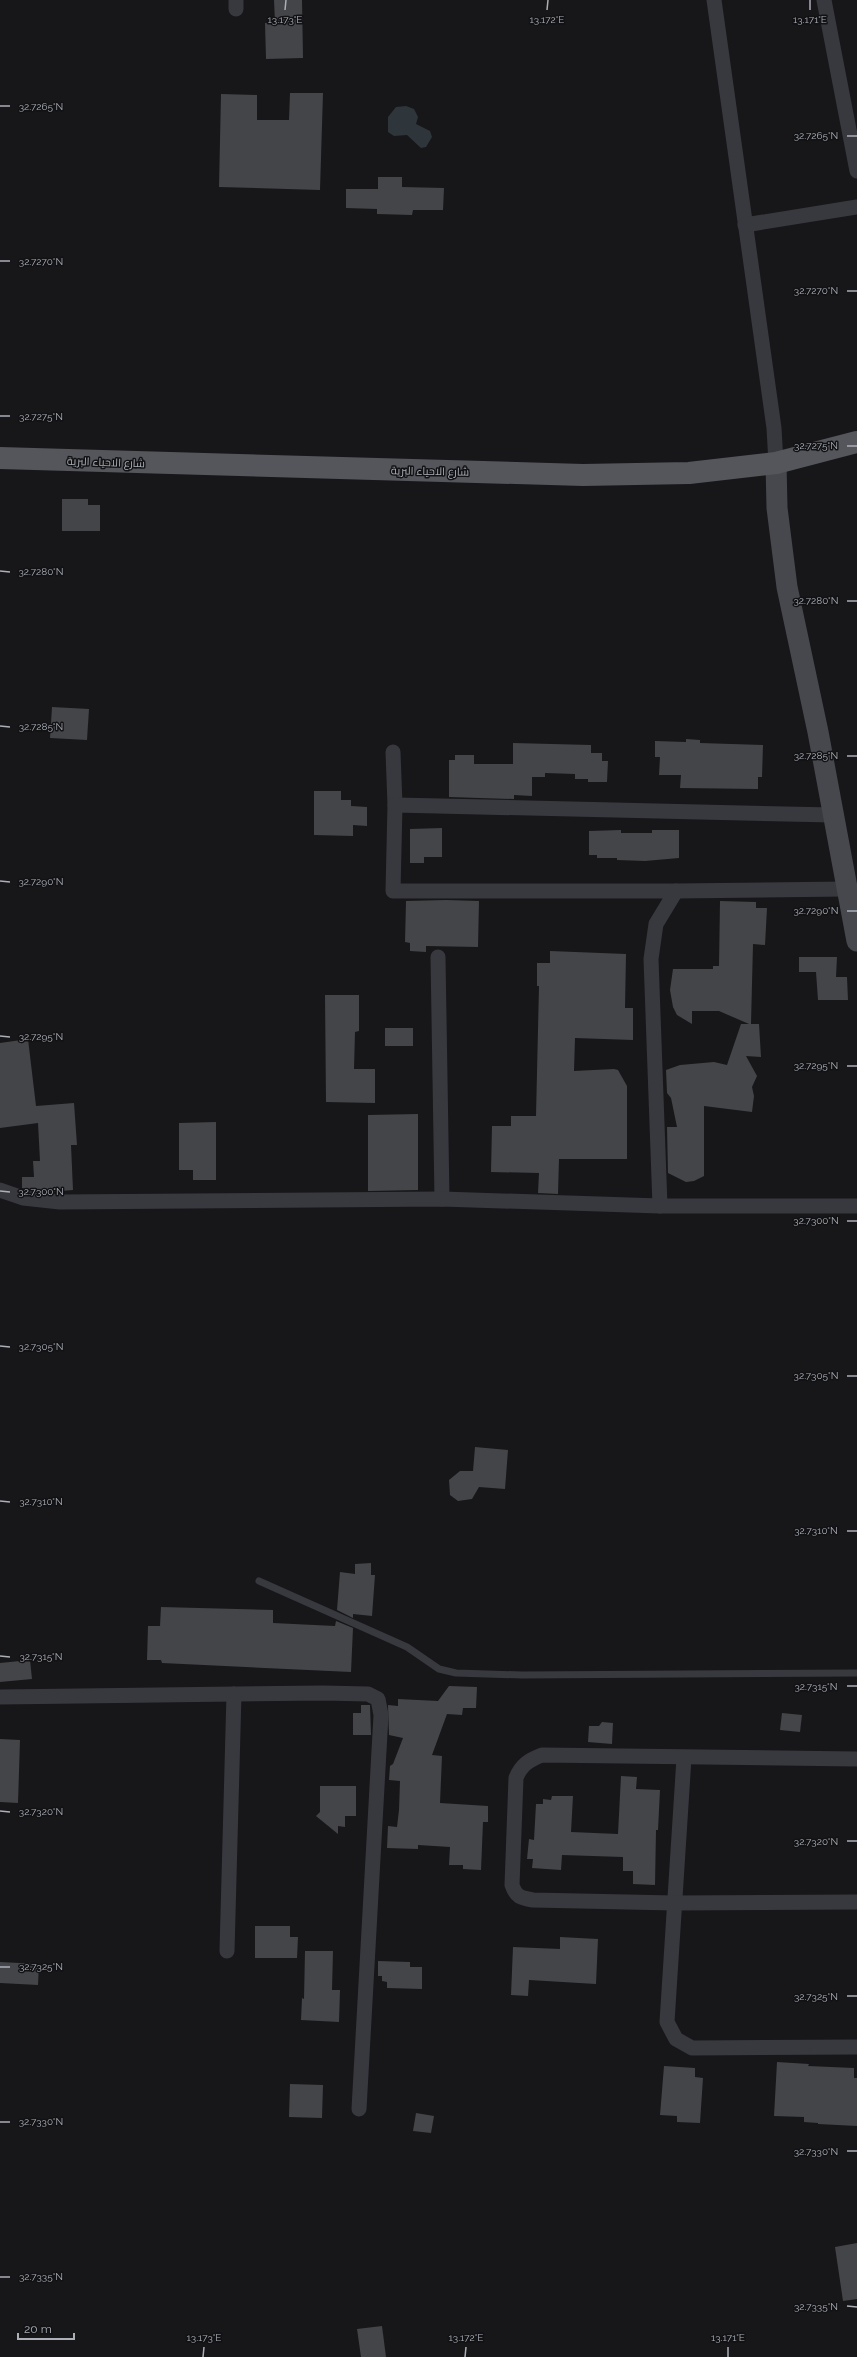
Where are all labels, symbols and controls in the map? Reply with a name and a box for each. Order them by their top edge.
text: 13.173°E [268,14,302,25]
text: 13.172°E [530,14,564,25]
text: 13.171°E [793,14,827,25]
text: 32.7265°N [19,101,63,112]
text: 32.7265°N [794,130,838,141]
text: 32.7270°N [19,256,63,267]
text: 32.7270°N [794,285,838,296]
text: 32.7275°N [19,411,63,422]
text: 32.7275°N [794,440,838,451]
street label: شارع الاحياء البرية [67,455,145,471]
street label: شارع الاحياء البرية [391,464,469,480]
text: 32.7280°N [19,566,63,577]
text: 32.7280°N [794,595,838,606]
text: 32.7285°N [19,721,63,732]
text: 32.7285°N [794,750,838,761]
text: 32.7290°N [19,876,63,887]
text: 32.7290°N [794,905,838,916]
text: 32.7295°N [19,1031,63,1042]
text: 32.7295°N [794,1060,838,1071]
text: 32.7300°N [18,1186,64,1197]
text: 32.7300°N [793,1215,839,1226]
text: 32.7305°N [19,1341,63,1352]
text: 32.7305°N [794,1370,838,1381]
text: 32.7310°N [19,1496,63,1507]
text: 32.7310°N [794,1525,838,1536]
text: 32.7315°N [20,1651,63,1662]
text: 32.7315°N [795,1681,838,1692]
text: 32.7320°N [19,1806,63,1817]
text: 32.7320°N [794,1836,838,1847]
text: 32.7325°N [19,1961,63,1972]
text: 32.7325°N [794,1991,838,2002]
text: 32.7330°N [19,2116,63,2127]
text: 32.7330°N [794,2146,838,2157]
text: 32.7335°N [19,2271,63,2282]
text: 32.7335°N [794,2301,838,2312]
scale bar [18,2315,74,2341]
text: 20 m [24,2322,52,2336]
text: 13.173°E [187,2332,221,2343]
text: 13.172°E [449,2332,483,2343]
text: 13.171°E [711,2332,745,2343]

